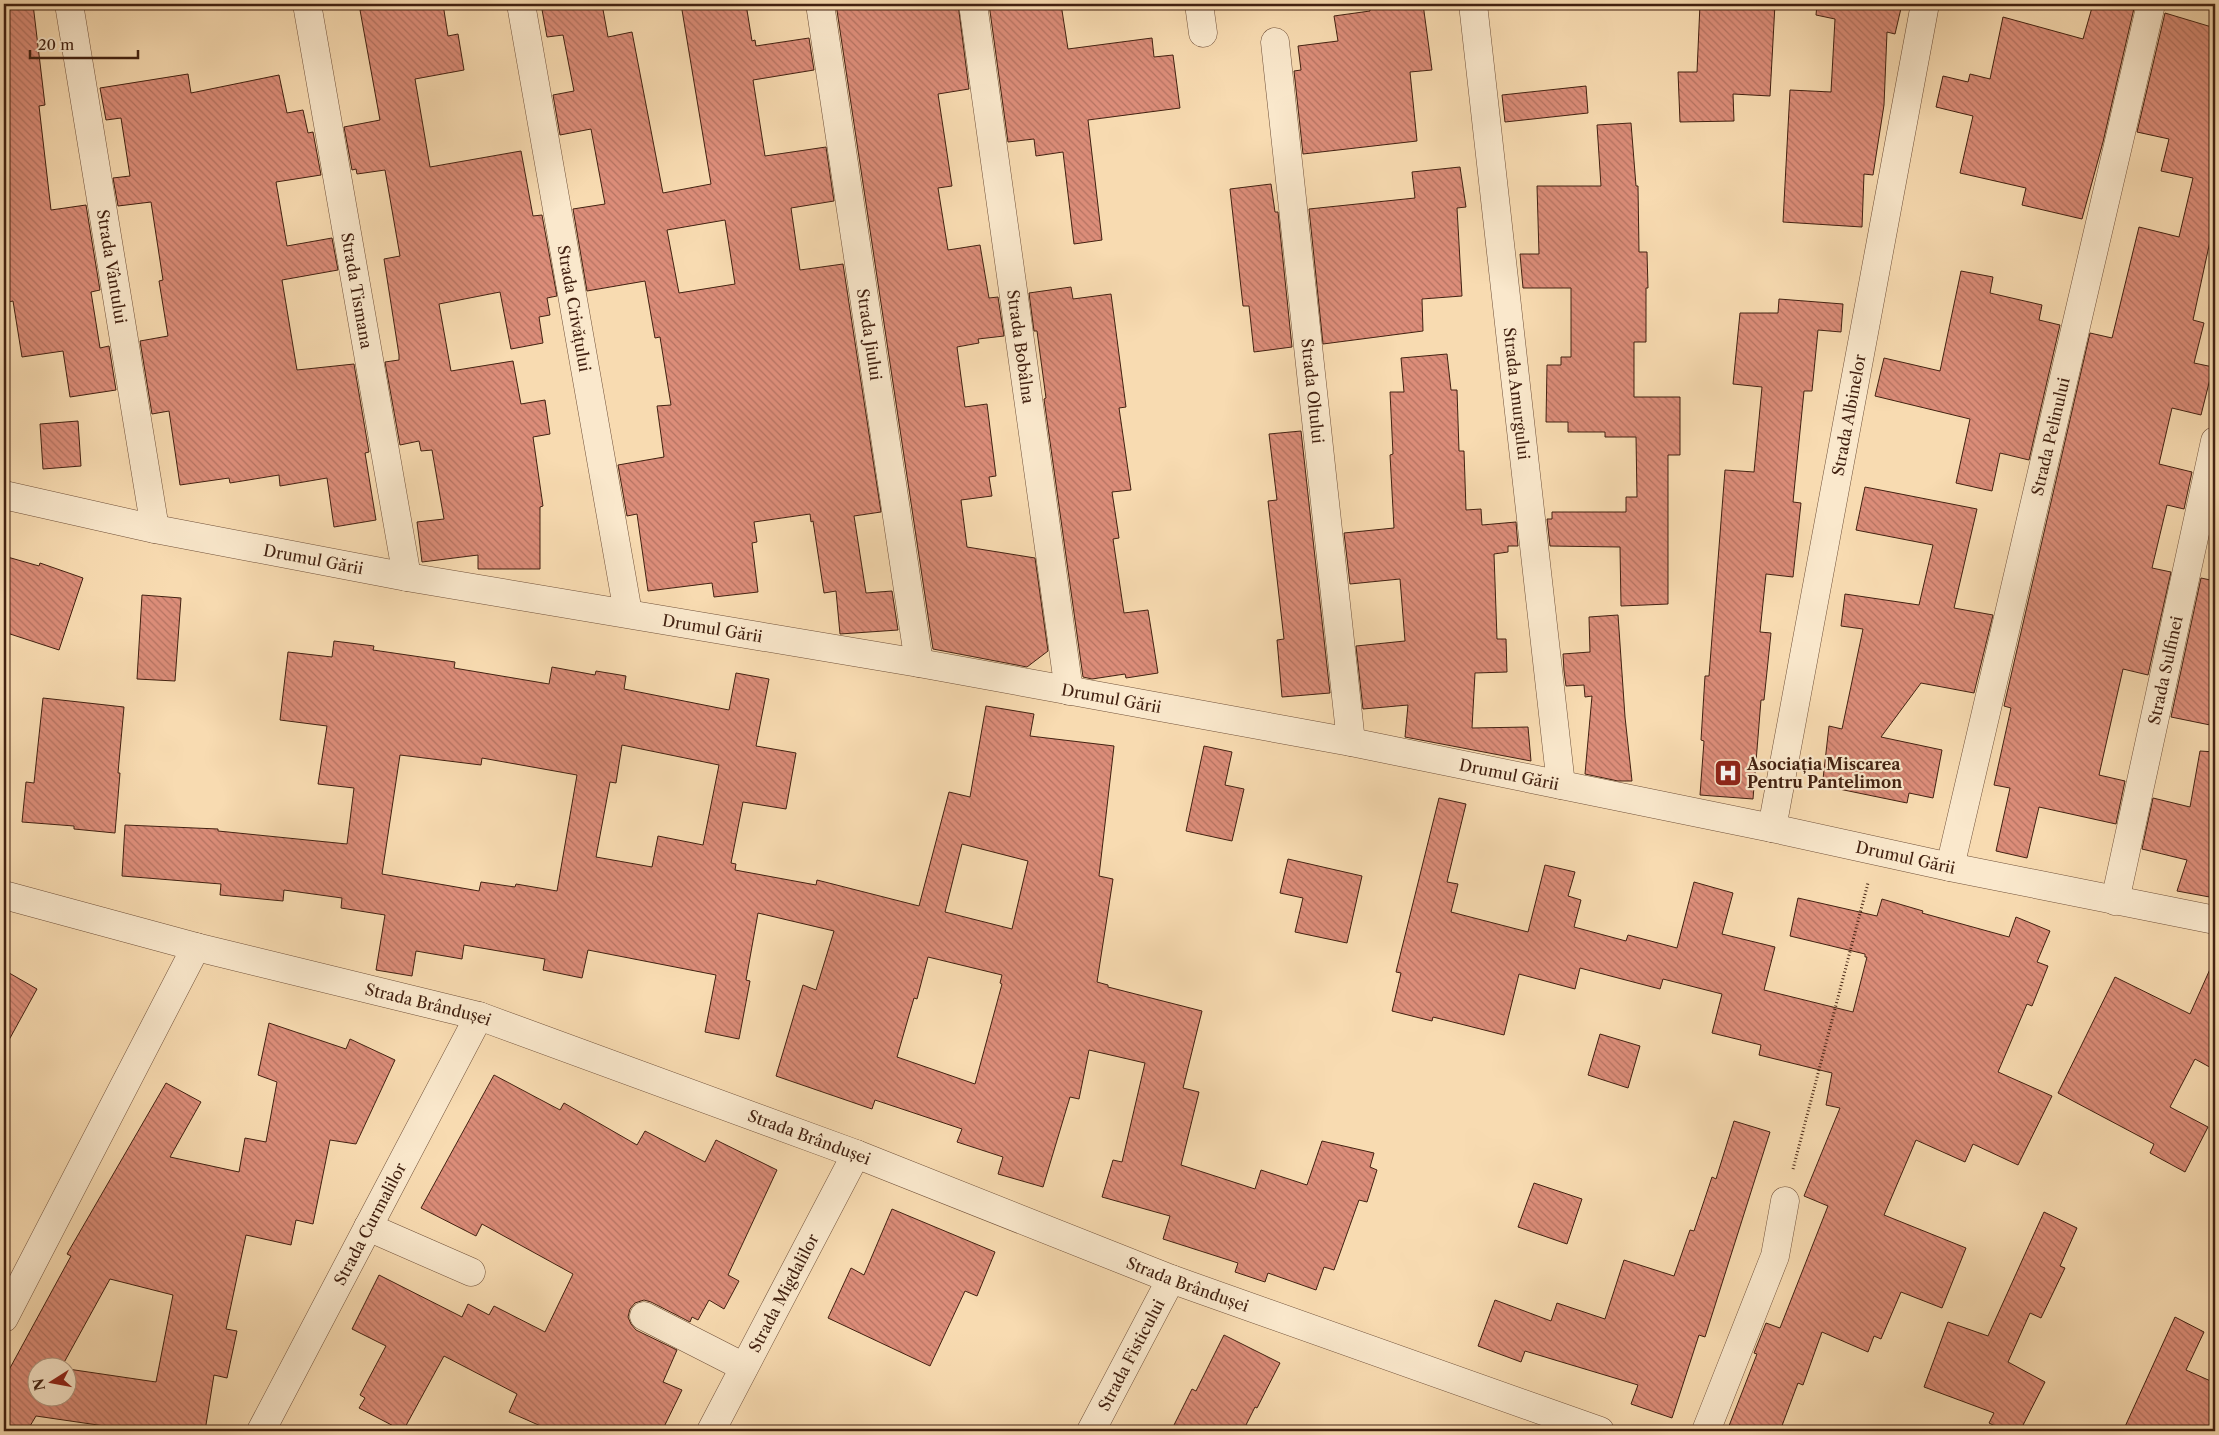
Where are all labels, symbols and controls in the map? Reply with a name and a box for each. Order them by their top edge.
scale bar [30,28,138,60]
text: 20 m [38,35,74,54]
street label: Strada Vântului [93,208,131,325]
street label: Strada Tismana [337,231,377,351]
street label: Strada Crivățului [554,244,595,373]
street label: Strada Jiului [853,287,886,382]
street label: Strada Bobâlna [1003,288,1039,406]
street label: Strada Amurgului [1500,326,1534,461]
street label: Strada Oltului [1297,337,1329,445]
street label: Strada Albinelor [1828,352,1870,478]
street label: Strada Pelinului [2027,375,2074,498]
street label: Drumul Gării [262,540,365,578]
street label: Drumul Gării [661,610,764,647]
street label: Strada Sulfinei [2144,614,2187,727]
street label: Drumul Gării [1060,679,1163,717]
street label: Drumul Gării [1458,754,1561,794]
place label: Asociația Miscarea Pentru Pantelimon [1746,754,1902,792]
hospital icon: Asociația Miscarea Pentru Pantelimon [1713,758,1743,788]
street label: Drumul Gării [1854,837,1957,878]
street label: Strada Brândușei [363,979,494,1030]
street label: Strada Brândușei [745,1105,874,1169]
street label: Strada Curmalilor [329,1159,410,1289]
street label: Strada Migdalilor [744,1230,823,1356]
street label: Strada Brândușei [1123,1252,1252,1316]
street label: Strada Fisticului [1094,1296,1169,1414]
north arrow [28,1358,78,1408]
text: N [29,1377,49,1392]

